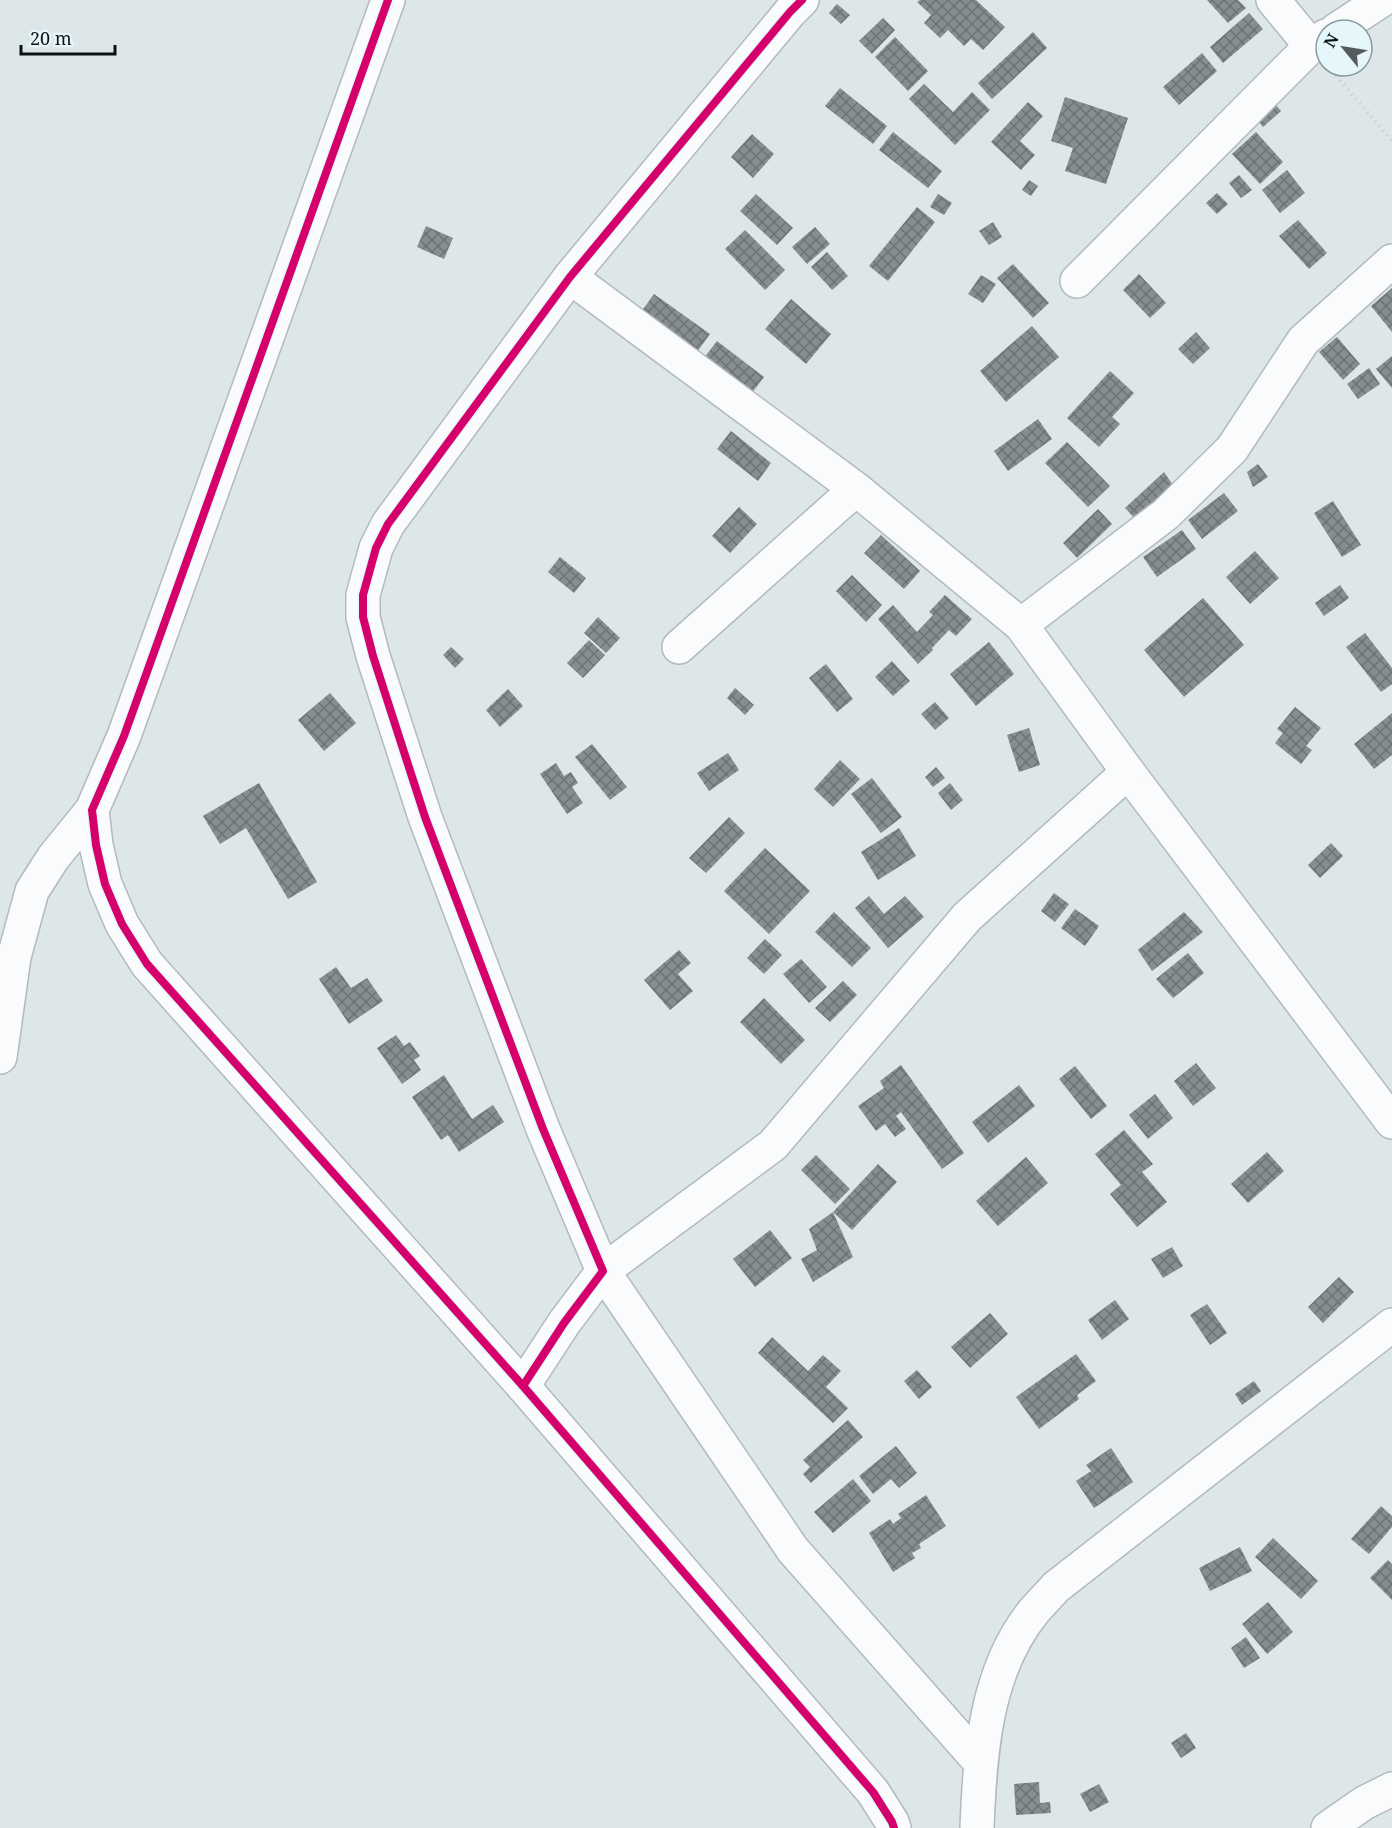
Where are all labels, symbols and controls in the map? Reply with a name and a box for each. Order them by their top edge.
scale bar [21,18,116,56]
north arrow [1314,18,1374,78]
text: 20 m [30,26,72,50]
text: N [1318,29,1344,51]

